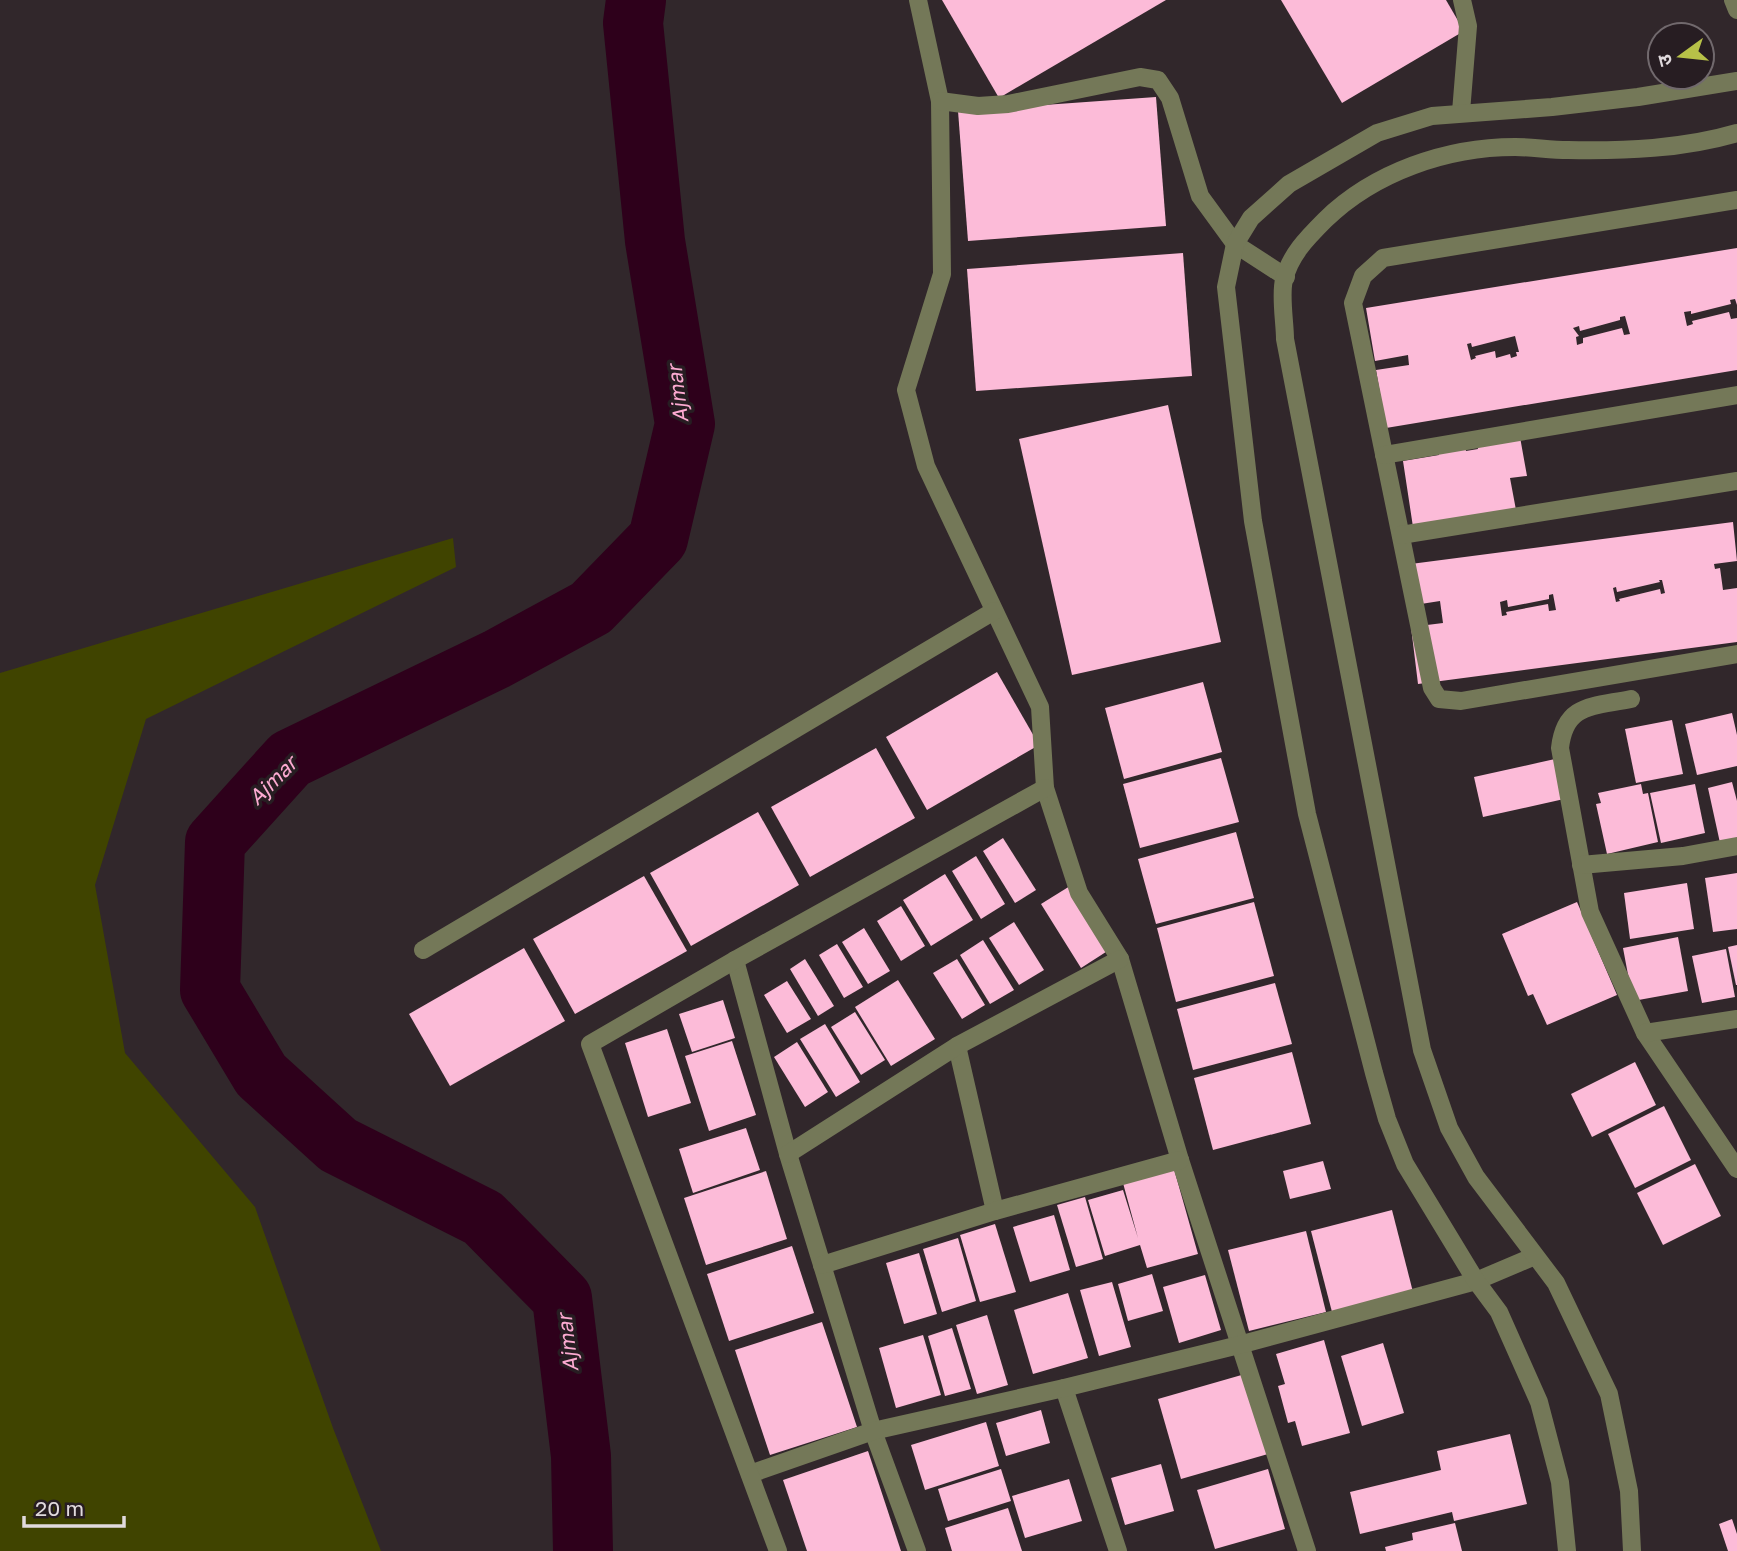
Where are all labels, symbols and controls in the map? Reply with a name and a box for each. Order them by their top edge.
north arrow [1646,21,1716,91]
text: उ [1651,51,1677,69]
water label: Ajmar [660,361,693,425]
water label: Ajmar [242,748,304,810]
water label: Ajmar [550,1310,583,1374]
scale bar [24,1484,124,1528]
text: 20 m [35,1495,84,1521]

